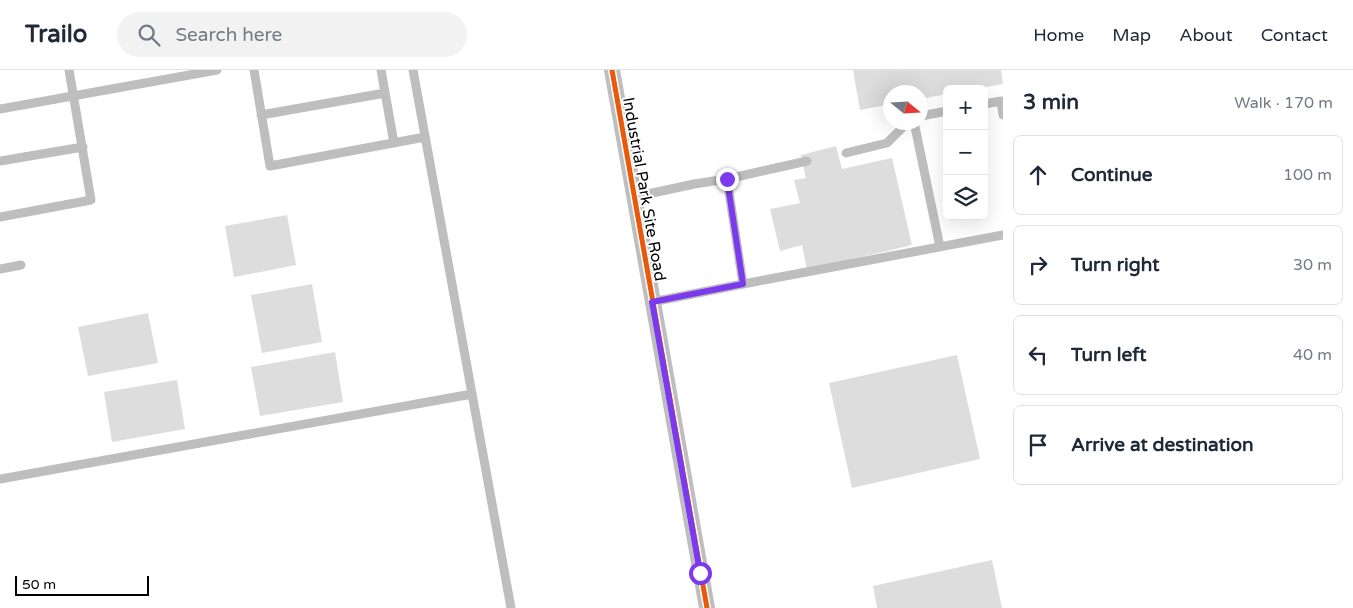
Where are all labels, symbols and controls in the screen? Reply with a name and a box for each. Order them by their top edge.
search box [117,12,467,57]
text: Trailo [25,20,87,49]
icon: search [135,21,163,49]
text: Search here [175,24,282,46]
text: Home [1033,24,1084,46]
text: Map [1112,24,1151,46]
text: About [1179,24,1233,46]
text: Contact [1261,24,1328,46]
north arrow [883,85,928,130]
map controls [943,85,988,220]
button: + [943,85,988,130]
text: 3 min [1023,90,1079,115]
text: Walk · 170 m [1234,93,1333,113]
street label: Industrial Park Site Road [618,96,670,283]
button: − [943,130,988,175]
icon: ahead [1024,161,1052,189]
text: Continue [1071,164,1153,186]
text: 100 m [1283,165,1332,185]
route end [716,168,739,191]
button: layers [943,175,988,220]
icon: right [1024,251,1052,279]
text: Turn right [1071,254,1159,276]
text: 30 m [1293,255,1332,275]
icon: left [1024,341,1052,369]
text: Turn left [1071,344,1147,366]
text: 40 m [1293,345,1332,365]
icon: arrive [1024,431,1052,459]
text: Arrive at destination [1071,434,1254,456]
route start [689,562,712,585]
scale bar [15,573,149,596]
text: 50 m [22,576,56,593]

